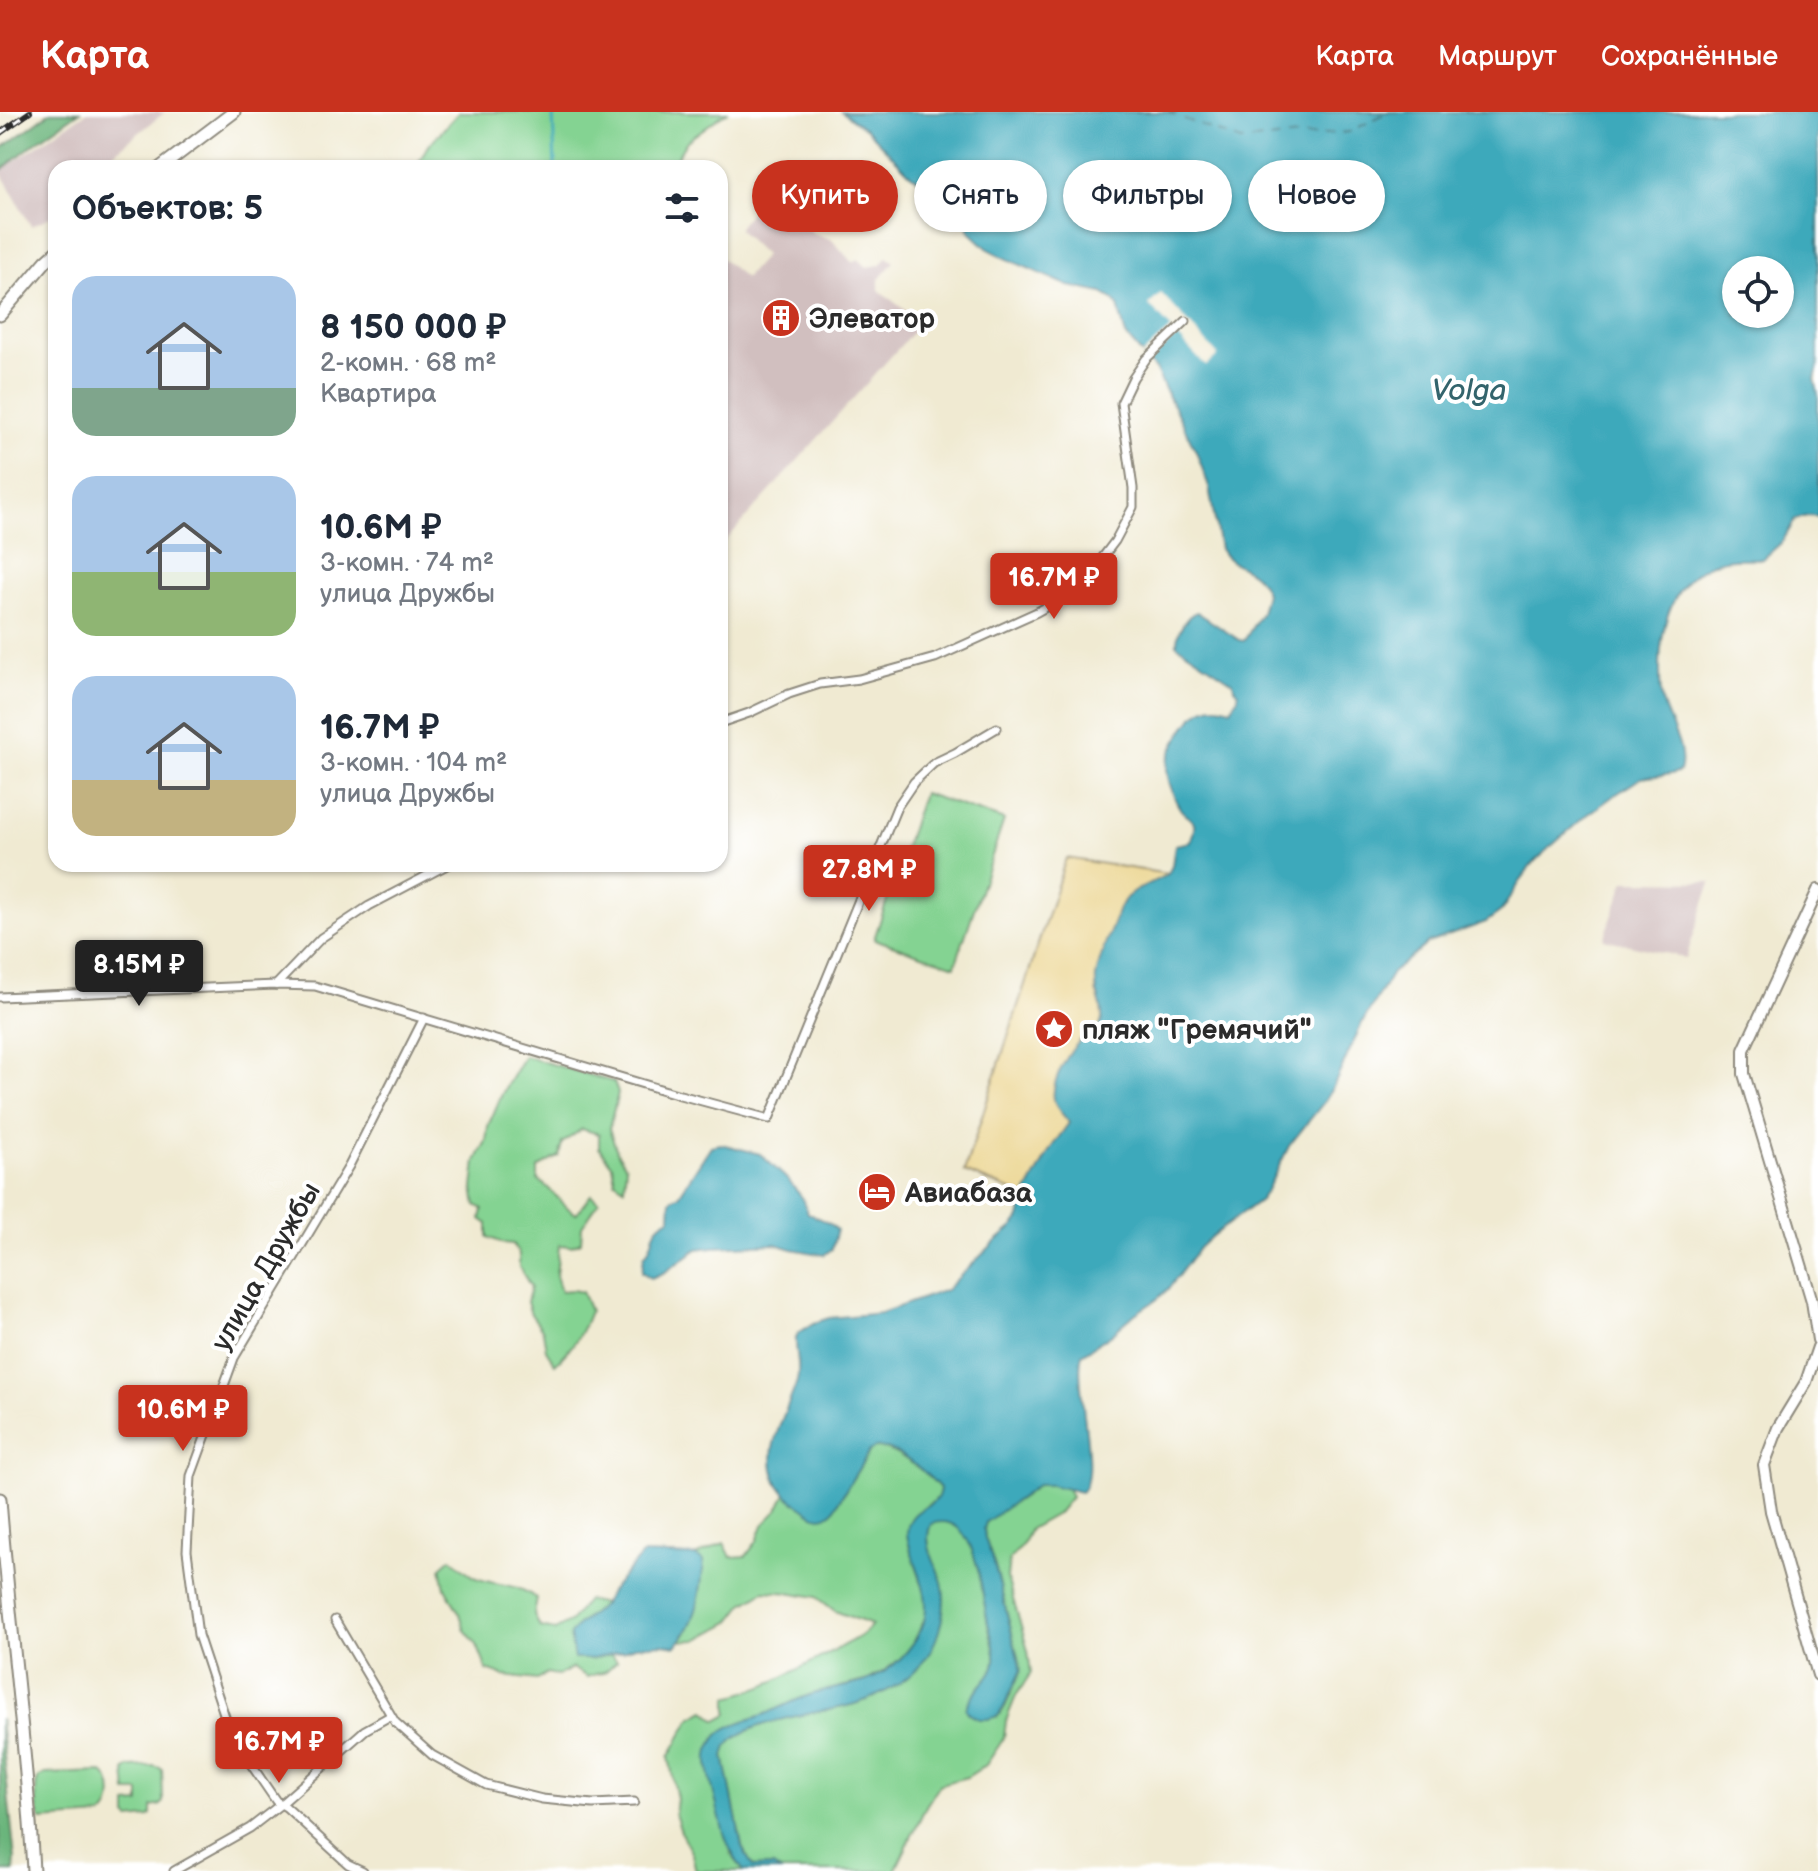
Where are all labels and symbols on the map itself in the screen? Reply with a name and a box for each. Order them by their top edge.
building icon: Элеватор [760,297,802,339]
place label: Элеватор [809,303,936,336]
water label: Volga [1431,373,1507,409]
pin: 16.7M ₽ [980,553,1128,621]
pin: 27.8M ₽ [795,845,943,913]
pin: 8.15M ₽ [65,940,213,1008]
place icon: пляж "Гремячий" [1033,1008,1075,1050]
place label: пляж "Гремячий" [1082,1014,1312,1047]
hotel icon: Авиабаза [856,1171,898,1213]
street label: улица Дружбы [205,1177,328,1357]
place label: Авиабаза [904,1177,1033,1210]
pin: 10.6M ₽ [109,1385,257,1453]
pin: 16.7M ₽ [205,1717,353,1785]

